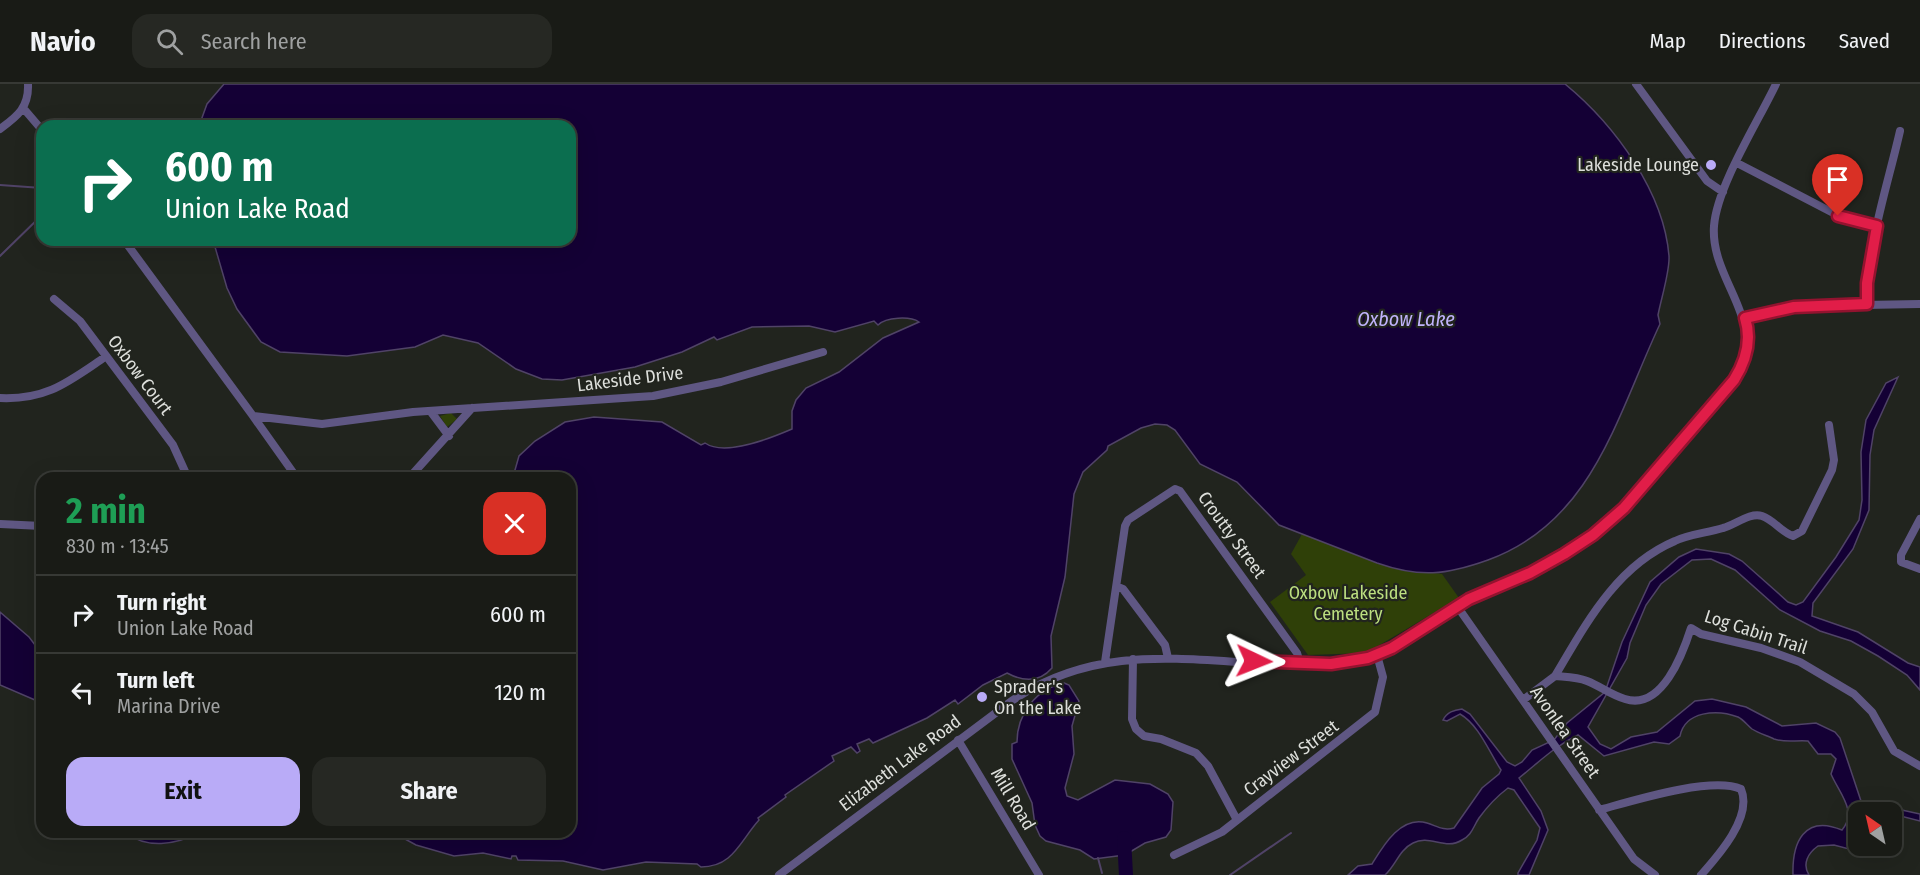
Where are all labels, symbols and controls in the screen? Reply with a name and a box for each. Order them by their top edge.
search box [132,14,552,68]
text: Navio [30,25,96,58]
icon: search [153,25,186,58]
text: Search here [201,28,307,55]
text: Map [1649,28,1686,54]
text: Directions [1719,28,1806,54]
text: Saved [1839,28,1890,54]
text: 600 m [165,142,274,192]
icon: right [66,144,144,222]
place label: Lakeside Lounge [1577,154,1699,176]
pin [1812,154,1863,216]
marker: Lakeside Lounge [1704,158,1718,172]
icon: arrive [1821,163,1854,196]
text: Union Lake Road [165,193,350,225]
water label: Oxbow Lake [1357,307,1455,331]
street label: Oxbow Court [103,331,177,419]
street label: Lakeside Drive [576,362,684,396]
street label: Croutty Street [1193,487,1271,583]
text: 2 min [66,489,146,533]
button: close [483,492,546,555]
text: 830 m · 13:45 [66,534,169,558]
park label: Oxbow Lakeside Cemetery [1289,582,1407,625]
text: Turn right [117,589,206,616]
icon: right [66,598,99,631]
text: 600 m [490,601,546,628]
street label: Log Cabin Trail [1702,605,1810,659]
text: Union Lake Road [117,616,254,640]
position arrow [1222,629,1286,693]
text: Turn left [117,667,195,694]
icon: left [66,676,99,709]
place label: Sprader's On the Lake [994,676,1081,719]
text: 120 m [494,679,546,706]
street label: Avonlea Street [1525,682,1605,782]
marker: Sprader's On the Lake [975,690,989,704]
text: Marina Drive [117,694,220,718]
street label: Elizabeth Lake Road [835,710,965,816]
street label: Crayview Street [1239,715,1343,801]
button: Exit [66,757,300,826]
button: Share [312,757,546,826]
street label: Mill Road [986,764,1040,834]
north arrow [1848,802,1902,856]
map controls [1848,802,1902,856]

